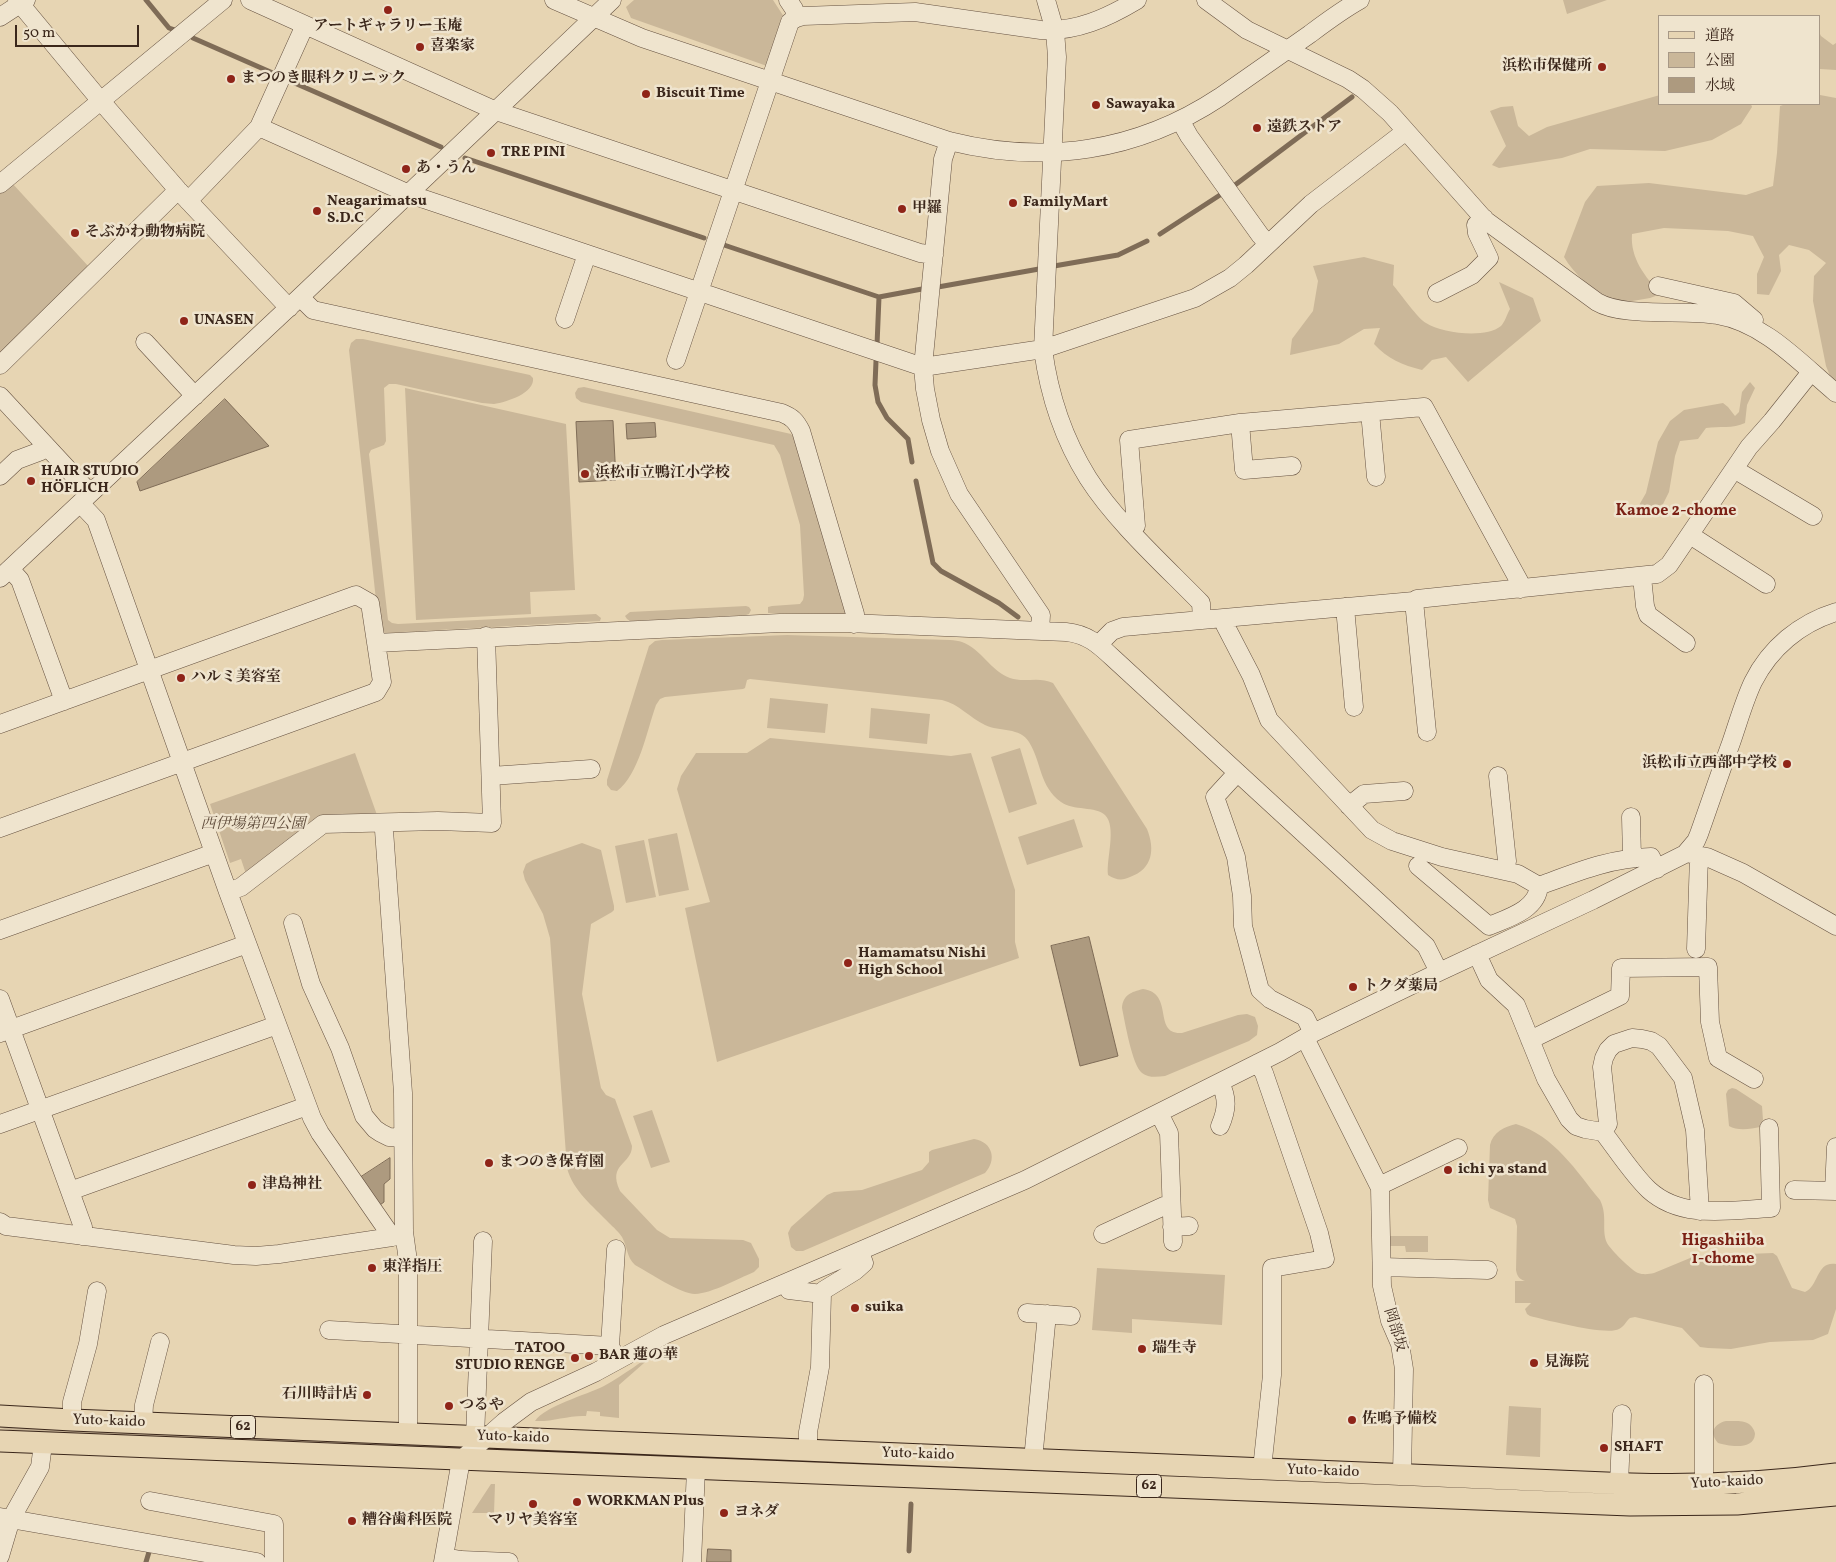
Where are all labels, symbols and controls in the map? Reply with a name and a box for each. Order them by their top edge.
marker: アートギャラリー玉庵 [382,4,394,16]
scale bar [18,15,141,47]
legend [1658,15,1821,105]
place label: アートギャラリー玉庵 [313,18,463,36]
text: 50 m [23,23,55,44]
text: 道路 [1705,26,1735,47]
place label: 喜楽家 [430,38,475,56]
marker: 喜楽家 [414,41,426,53]
text: 公園 [1705,51,1735,72]
place label: 浜松市保健所 [1502,58,1592,76]
marker: 浜松市保健所 [1596,61,1608,73]
place label: まつのき眼科クリニック [241,70,406,88]
marker: まつのき眼科クリニック [225,73,237,85]
text: 水域 [1705,76,1735,97]
place label: Biscuit Time [656,85,745,103]
marker: Biscuit Time [640,88,652,100]
place label: Sawayaka [1106,96,1175,114]
marker: Sawayaka [1090,99,1102,111]
place label: 遠鉄ストア [1267,119,1342,137]
marker: 遠鉄ストア [1251,122,1263,134]
place label: TRE PINI [501,144,565,162]
marker: TRE PINI [485,147,497,159]
place label: あ・うん [416,160,476,178]
marker: あ・うん [400,163,412,175]
place label: Neagarimatsu S.D.C [327,193,427,228]
place label: FamilyMart [1023,194,1108,212]
marker: FamilyMart [1007,197,1019,209]
place label: 甲羅 [912,200,942,218]
marker: 甲羅 [896,203,908,215]
marker: Neagarimatsu S.D.C [311,205,323,217]
place label: そぶかわ動物病院 [85,224,205,242]
marker: そぶかわ動物病院 [69,227,81,239]
place label: UNASEN [194,312,254,330]
marker: UNASEN [178,315,190,327]
place label: HAIR STUDIO HÖFLICH [41,463,139,498]
place label: 浜松市立鴨江小学校 [595,465,730,483]
marker: 浜松市立鴨江小学校 [579,468,591,480]
marker: HAIR STUDIO HÖFLICH [25,475,37,487]
district label: Kamoe 2-chome [1615,502,1737,522]
place label: ハルミ美容室 [191,669,281,687]
marker: ハルミ美容室 [175,672,187,684]
place label: 浜松市立西部中学校 [1642,755,1777,773]
marker: 浜松市立西部中学校 [1781,758,1793,770]
park label: 西伊場第四公園 [201,816,305,834]
place label: Hamamatsu Nishi High School [858,945,986,980]
marker: Hamamatsu Nishi High School [842,957,854,969]
place label: トクダ薬局 [1363,978,1438,996]
marker: トクダ薬局 [1347,981,1359,993]
place label: まつのき保育園 [499,1154,604,1172]
marker: まつのき保育園 [483,1157,495,1169]
place label: ichi ya stand [1458,1161,1547,1179]
marker: ichi ya stand [1442,1164,1454,1176]
place label: 津島神社 [262,1176,322,1194]
marker: 津島神社 [246,1179,258,1191]
district label: Higashiiba 1-chome [1681,1232,1765,1270]
place label: 東洋指圧 [382,1259,442,1277]
marker: 東洋指圧 [366,1262,378,1274]
place label: suika [865,1299,904,1317]
marker: suika [849,1302,861,1314]
street label: 岡部坂 [1379,1306,1409,1354]
place label: TATOO STUDIO RENGE [455,1340,565,1375]
place label: 瑞生寺 [1152,1340,1197,1358]
marker: 瑞生寺 [1136,1343,1148,1355]
place label: BAR 蓮の華 [599,1347,678,1365]
marker: BAR 蓮の華 [583,1350,595,1362]
marker: TATOO STUDIO RENGE [569,1352,581,1364]
place label: 見海院 [1544,1354,1589,1372]
marker: 見海院 [1528,1357,1540,1369]
place label: 石川時計店 [282,1386,357,1404]
marker: 石川時計店 [361,1389,373,1401]
place label: つるや [459,1397,504,1415]
marker: つるや [443,1400,455,1412]
place label: 佐鳴予備校 [1362,1411,1437,1429]
street label: Yuto-kaido [72,1412,146,1432]
marker: 佐鳴予備校 [1346,1414,1358,1426]
road number: 62 [230,1415,256,1438]
street label: Yuto-kaido [476,1428,550,1448]
place label: SHAFT [1614,1439,1663,1457]
marker: SHAFT [1598,1442,1610,1454]
street label: Yuto-kaido [881,1445,955,1465]
street label: Yuto-kaido [1286,1462,1360,1482]
street label: Yuto-kaido [1690,1472,1764,1494]
road number: 62 [1136,1474,1162,1498]
place label: WORKMAN Plus [587,1493,704,1511]
marker: WORKMAN Plus [571,1496,583,1508]
marker: マリヤ美容室 [527,1498,539,1510]
place label: ヨネダ [734,1504,779,1522]
marker: ヨネダ [718,1507,730,1519]
place label: 糟谷歯科医院 [362,1512,452,1530]
place label: マリヤ美容室 [488,1512,578,1530]
marker: 糟谷歯科医院 [346,1515,358,1527]

